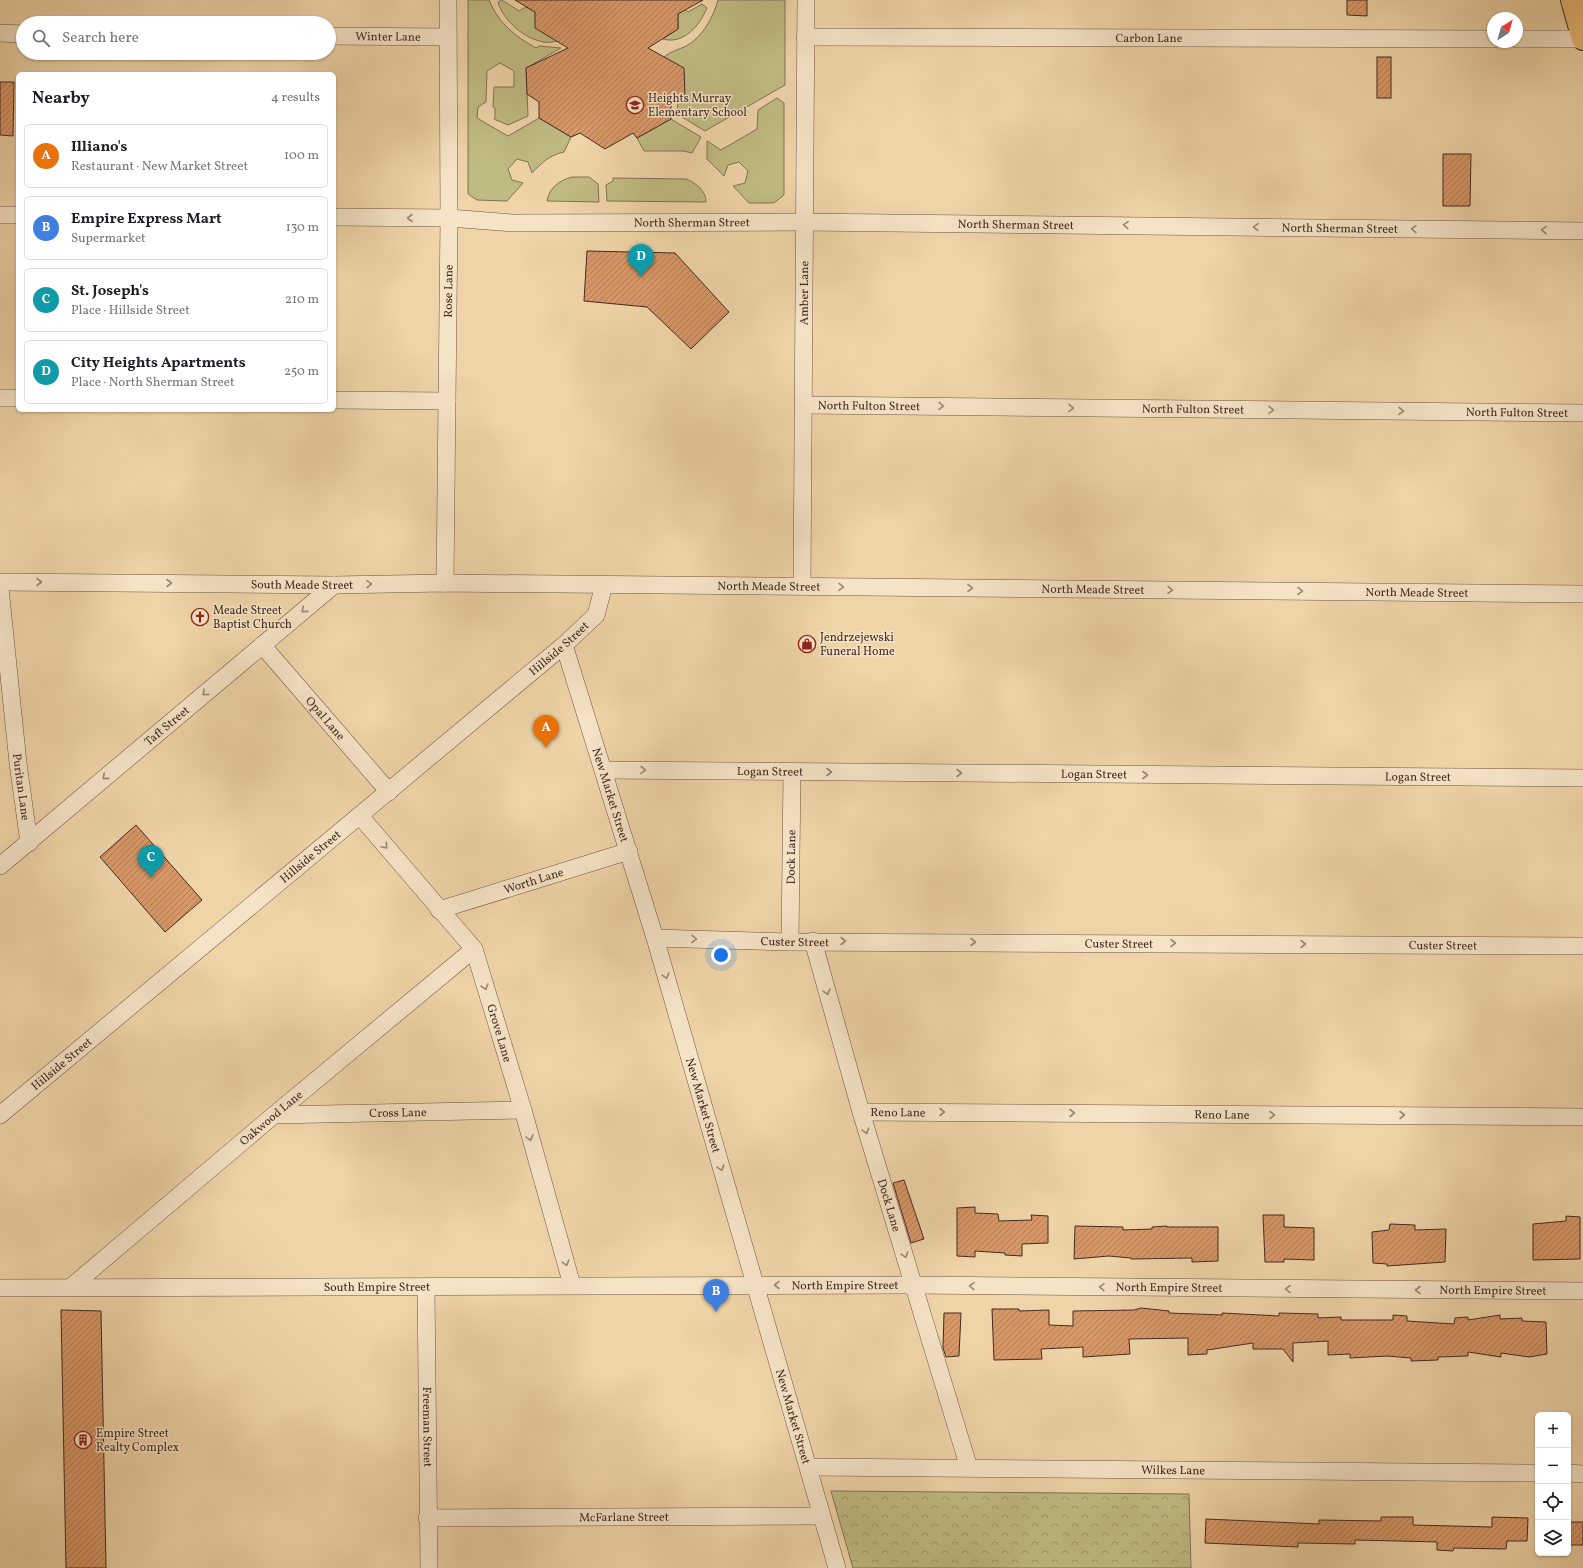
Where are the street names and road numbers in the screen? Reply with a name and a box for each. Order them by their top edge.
street label: Winter Lane [355,29,421,46]
street label: Carbon Lane [1115,31,1183,47]
street label: North Sherman Street [634,215,750,232]
street label: North Sherman Street [958,217,1074,234]
street label: North Sherman Street [1282,221,1398,238]
street label: Amber Lane [797,260,813,325]
street label: Rose Lane [441,264,457,318]
street label: North Fulton Street [818,398,920,415]
street label: North Fulton Street [1142,401,1244,419]
street label: North Fulton Street [1466,405,1568,422]
street label: South Meade Street [251,577,353,594]
street label: North Meade Street [717,579,821,596]
street label: North Meade Street [1041,582,1145,599]
street label: North Meade Street [1365,585,1469,602]
street label: Hillside Street [526,618,593,680]
street label: Opal Lane [301,694,348,745]
street label: Taft Street [141,703,193,750]
street label: New Market Street [587,746,632,845]
street label: Puritan Lane [8,753,33,822]
street label: Logan Street [737,764,803,781]
street label: Logan Street [1061,767,1127,783]
street label: Logan Street [1385,769,1451,786]
street label: Hillside Street [277,827,345,887]
street label: Dock Lane [784,829,800,885]
street label: Worth Lane [502,865,566,898]
street label: Custer Street [760,934,829,951]
street label: Custer Street [1085,936,1153,953]
street label: Custer Street [1409,938,1477,954]
street label: Grove Lane [482,1002,515,1065]
street label: Hillside Street [28,1034,96,1095]
street label: New Market Street [681,1056,724,1155]
street label: Oakwood Lane [237,1087,307,1150]
street label: Cross Lane [369,1105,427,1122]
street label: Reno Lane [870,1105,926,1121]
street label: Reno Lane [1194,1107,1250,1124]
street label: Dock Lane [873,1177,904,1234]
street label: North Empire Street [791,1278,899,1294]
street label: South Empire Street [324,1280,430,1296]
street label: North Empire Street [1115,1280,1223,1297]
street label: North Empire Street [1439,1283,1547,1300]
street label: New Market Street [771,1367,814,1466]
street label: Freeman Street [418,1387,435,1467]
street label: Wilkes Lane [1141,1463,1205,1479]
street label: McFarlane Street [579,1510,669,1526]

